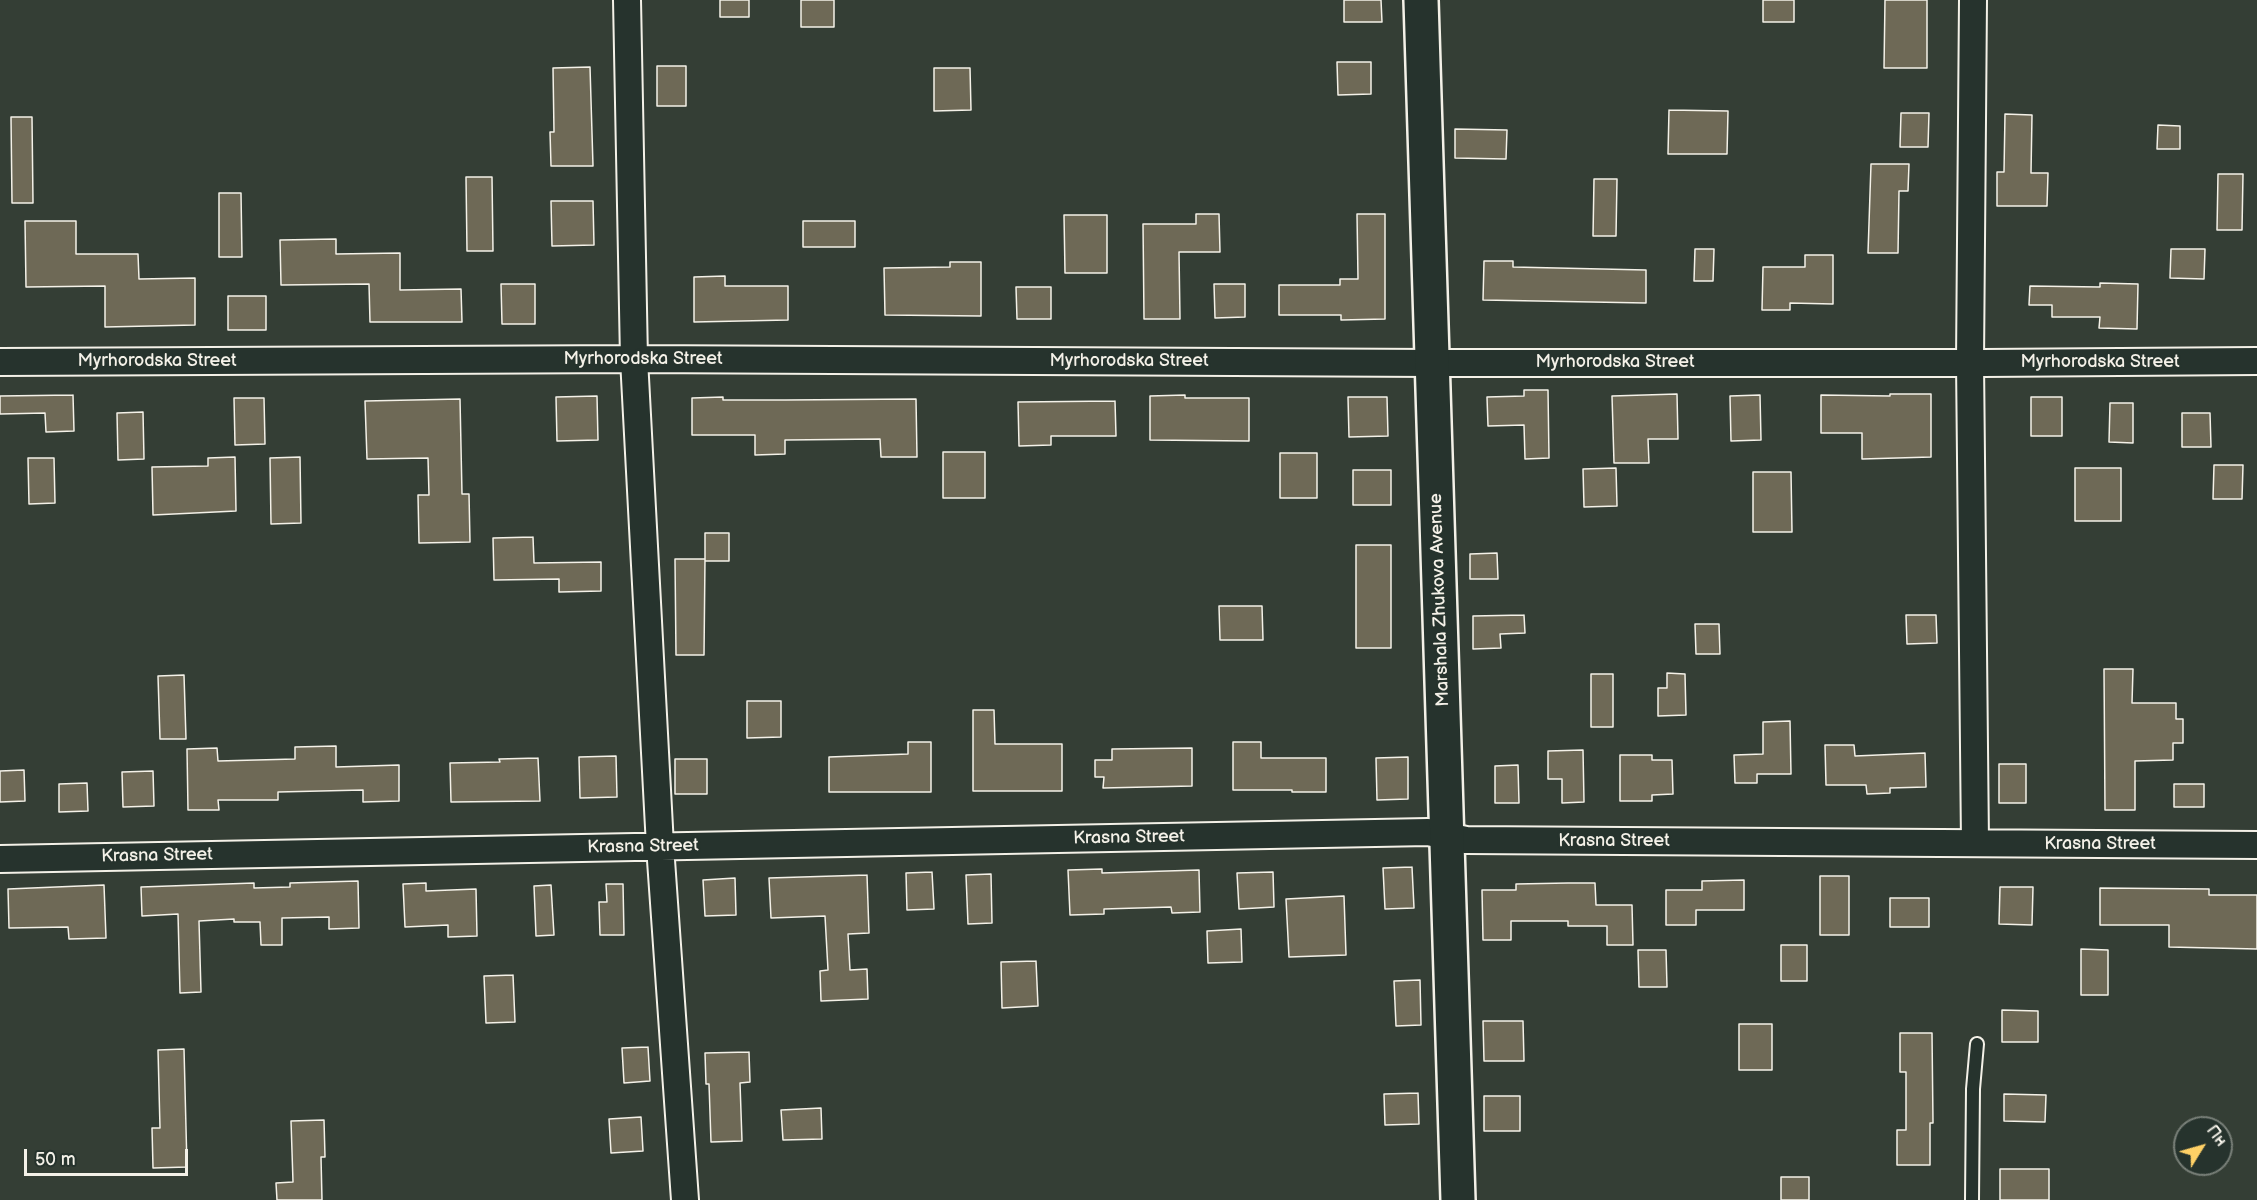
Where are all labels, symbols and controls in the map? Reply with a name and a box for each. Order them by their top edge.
street label: Myrhorodska Street [564,348,722,370]
street label: Myrhorodska Street [78,350,236,372]
street label: Myrhorodska Street [1050,350,1208,372]
street label: Myrhorodska Street [1536,351,1694,373]
street label: Myrhorodska Street [2021,351,2179,373]
street label: Marshala Zhukova Avenue [1425,493,1455,707]
street label: Krasna Street [1073,826,1185,850]
street label: Krasna Street [1558,830,1670,852]
street label: Krasna Street [2044,833,2156,855]
street label: Krasna Street [587,835,699,859]
street label: Krasna Street [101,844,213,868]
north arrow [2173,1116,2233,1176]
text: Пн [2202,1122,2230,1150]
scale bar [27,1137,190,1175]
text: 50 m [35,1149,76,1170]

